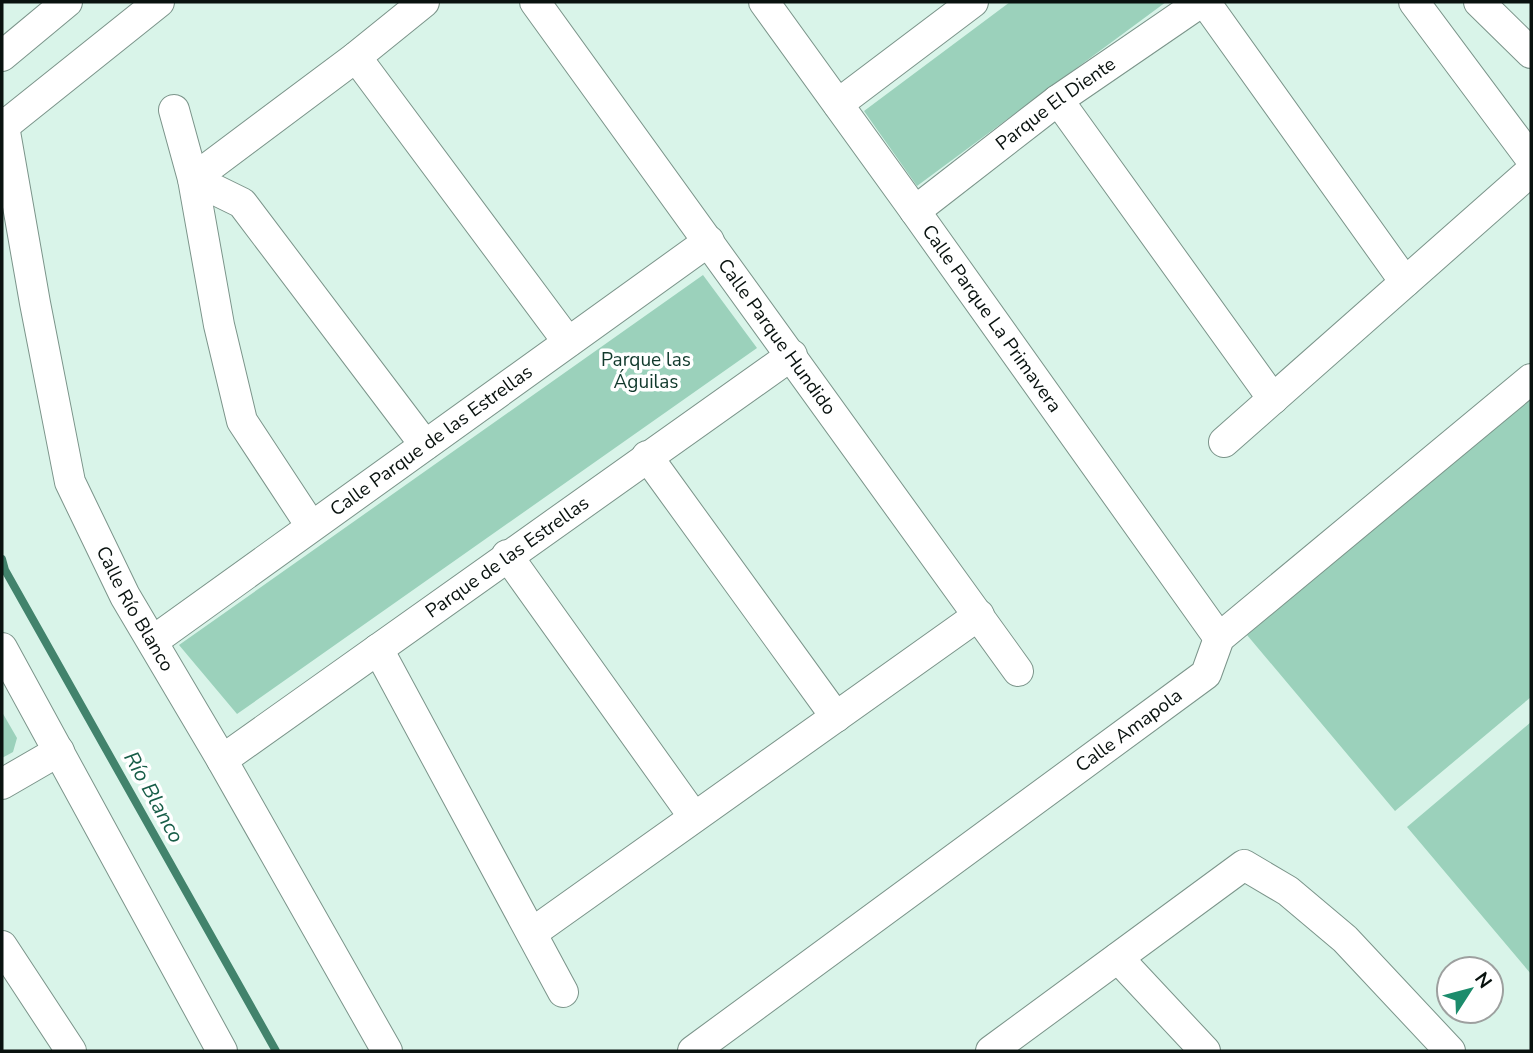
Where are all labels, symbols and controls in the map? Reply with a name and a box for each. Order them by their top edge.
street label: Parque El Diente [990,51,1121,157]
street label: Calle Parque La Primavera [916,219,1067,418]
street label: Calle Parque Hundido [712,253,842,420]
park label: Parque las Águilas [601,347,691,395]
street label: Calle Parque de las Estrellas [325,359,538,522]
street label: Parque de las Estrellas [420,490,594,624]
street label: Calle Río Blanco [90,542,180,676]
street label: Calle Amapola [1070,683,1188,778]
water label: Río Blanco [117,746,191,848]
north arrow [1435,955,1505,1025]
text: N [1468,967,1498,994]

